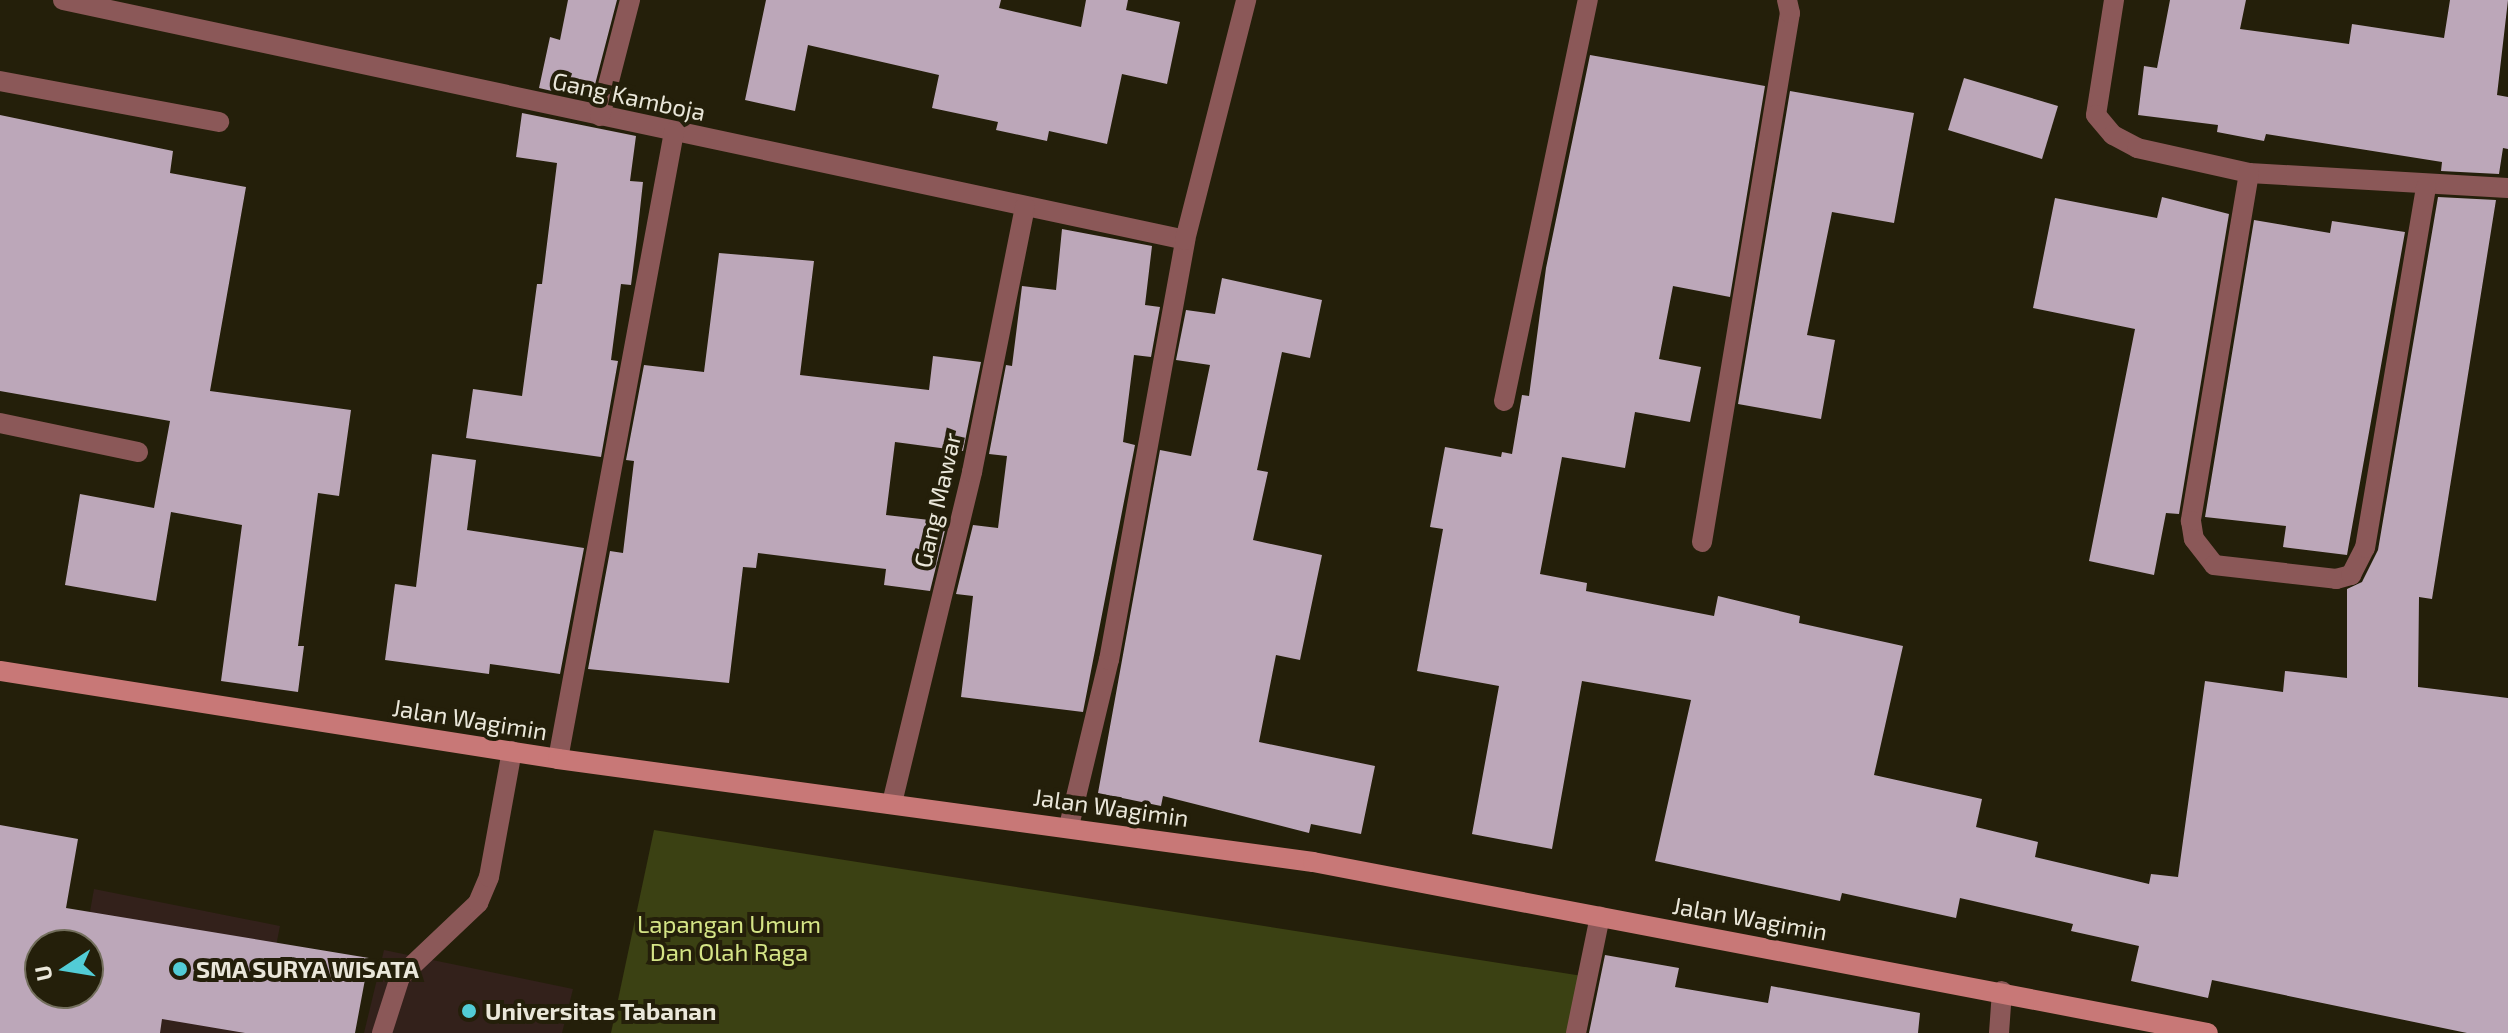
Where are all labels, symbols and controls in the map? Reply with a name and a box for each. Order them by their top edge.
street label: Gang Kamboja [550,66,708,126]
street label: Gang Mawar [907,430,967,570]
street label: Jalan Wagimin [390,693,550,745]
street label: Jalan Wagimin [1031,782,1191,832]
street label: Jalan Wagimin [1670,890,1830,946]
park label: Lapangan Umum Dan Olah Raga [637,910,821,966]
north arrow [24,929,104,1009]
place label: SMA SURYA WISATA [196,955,420,983]
marker: SMA SURYA WISATA [171,960,189,978]
text: U [28,963,57,984]
place label: Universitas Tabanan [485,997,717,1025]
marker: Universitas Tabanan [460,1002,478,1020]

